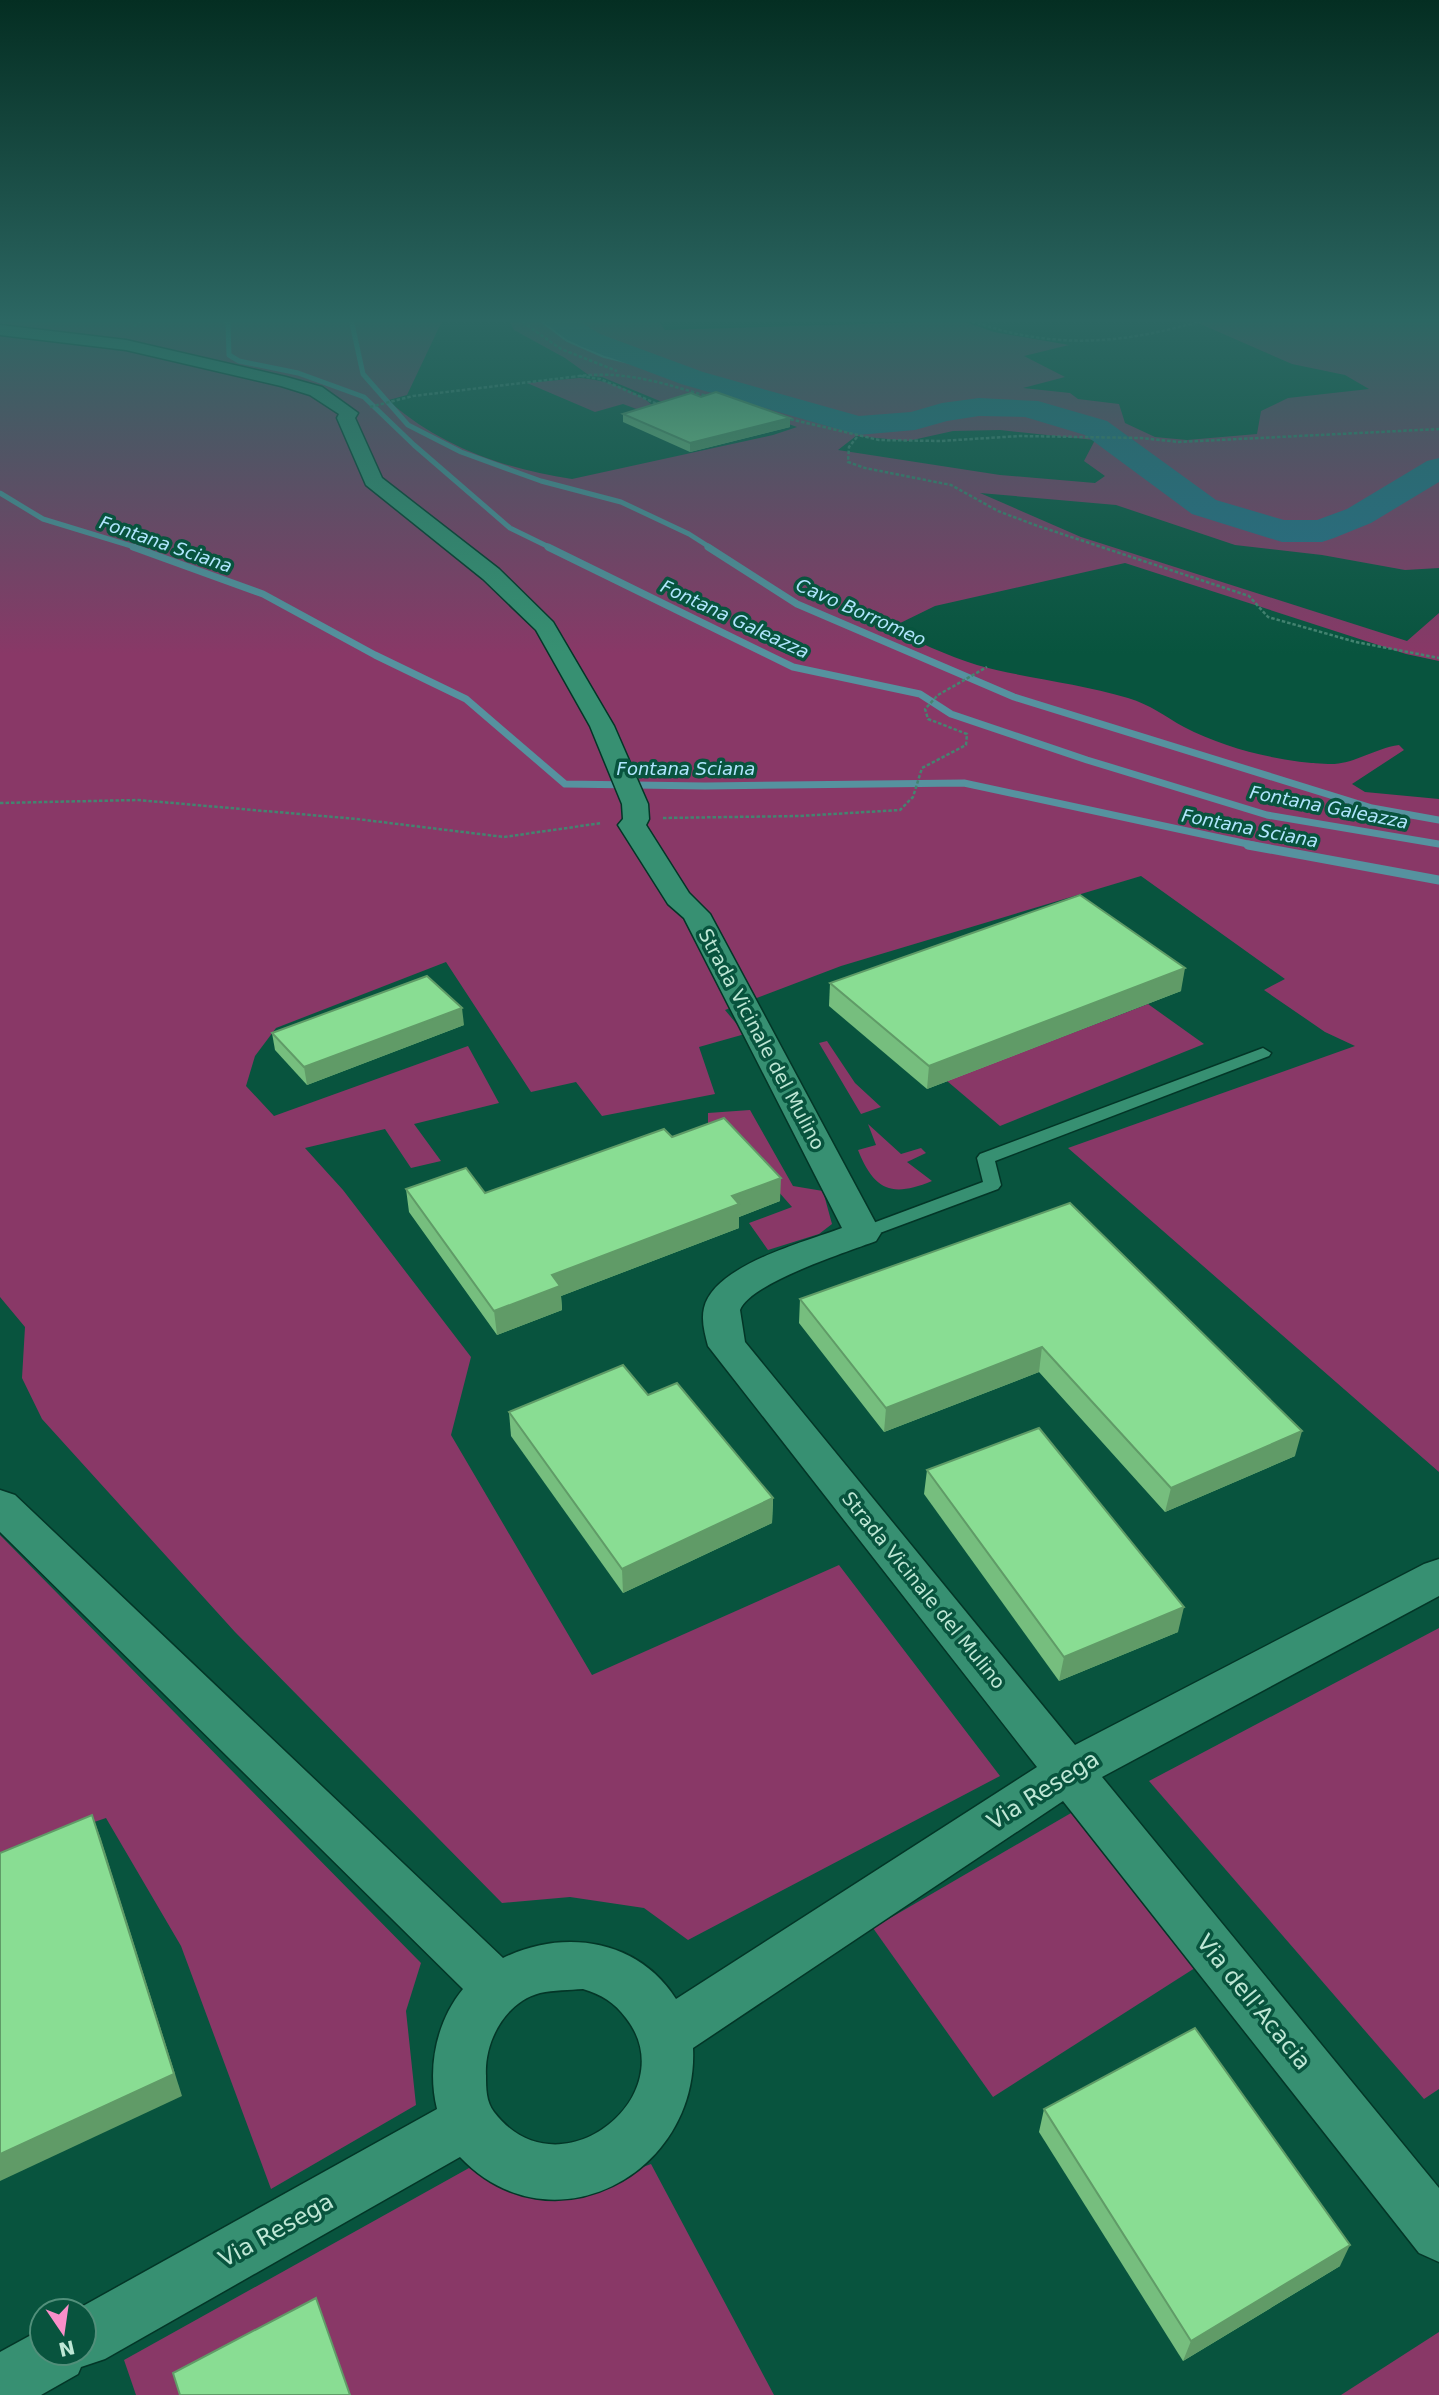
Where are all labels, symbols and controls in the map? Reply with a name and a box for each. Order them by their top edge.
water label: Fontana Sciana [97,511,235,577]
water label: Cavo Borromeo [793,574,929,650]
water label: Fontana Galeazza [658,575,812,663]
water label: Fontana Sciana [617,758,755,779]
water label: Fontana Galeazza [1248,781,1410,833]
water label: Fontana Sciana [1180,804,1320,852]
street label: Strada Vicinale del Mulino [694,925,830,1153]
street label: Strada Vicinale del Mulino [838,1487,1010,1693]
street label: Via Resega [982,1745,1104,1835]
street label: Via dell'Acacia [1192,1929,1316,2075]
street label: Via Resega [214,2188,338,2272]
north arrow [28,2297,98,2367]
text: N [57,2336,77,2361]

